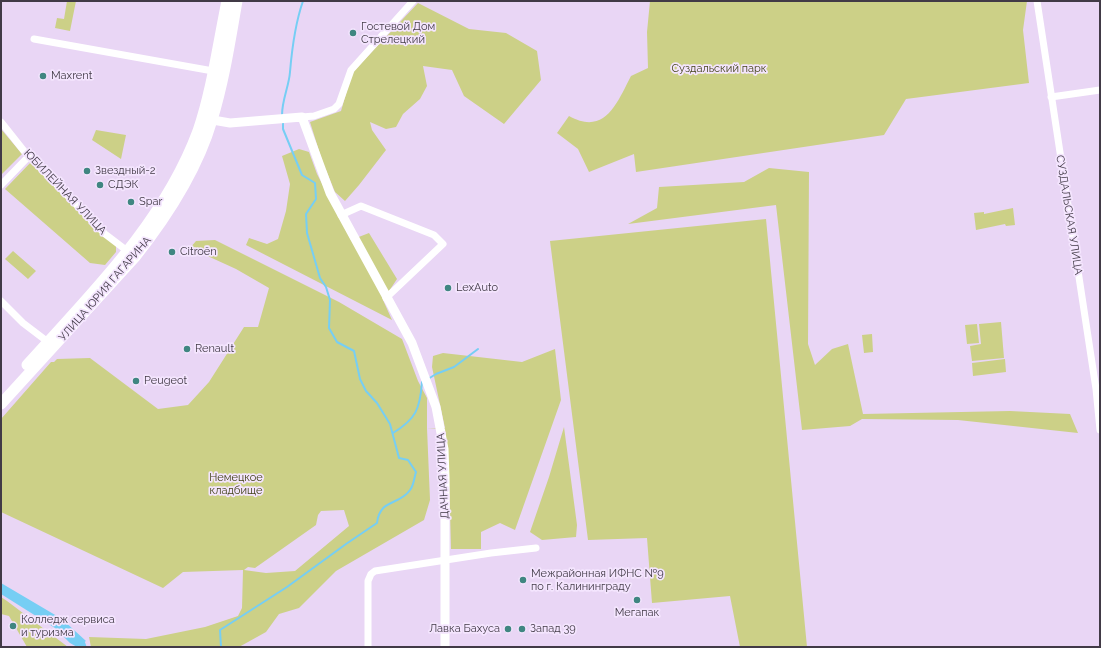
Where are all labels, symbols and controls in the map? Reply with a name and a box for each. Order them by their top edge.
place label: Гостевой Дом Стрелецкий [361,20,435,46]
marker: Гостевой Дом Стрелецкий [348,28,358,38]
park label: Суздальский парк [672,62,766,76]
place label: Maxrent [51,69,92,83]
marker: Maxrent [38,71,48,81]
street label: ЮБИЛЕЙНАЯ УЛИЦА [21,147,109,237]
street label: СУЗДАЛЬСКАЯ УЛИЦА [1053,154,1085,276]
place label: Звездный-2 [95,164,155,178]
marker: Звездный-2 [82,166,92,176]
place label: СДЭК [108,178,139,192]
marker: СДЭК [95,180,105,190]
place label: Spar [139,195,162,209]
marker: Spar [126,197,136,207]
street label: УЛИЦА ЮРИЯ ГАГАРИНА [56,234,154,344]
place label: Citroën [180,245,217,259]
marker: Citroën [167,247,177,257]
place label: LexAuto [456,281,498,295]
marker: LexAuto [443,283,453,293]
place label: Renault [195,342,234,356]
marker: Renault [182,344,192,354]
place label: Peugeot [144,374,187,388]
marker: Peugeot [131,376,141,386]
street label: ДАЧНАЯ УЛИЦА [434,433,452,519]
park label: Немецкое кладбище [209,471,263,497]
place label: Межрайонная ИФНС №9 по г. Калининграду [531,567,664,593]
marker: Межрайонная ИФНС №9 по г. Калининграду [518,575,528,585]
marker: Мегапак [632,595,642,605]
place label: Мегапак [615,606,659,620]
place label: Колледж сервиса и туризма [21,613,115,639]
marker: Колледж сервиса и туризма [8,621,18,631]
place label: Лавка Бахуса [429,622,500,636]
place label: Запад 39 [530,622,576,636]
marker: Лавка Бахуса [503,624,513,634]
marker: Запад 39 [517,624,527,634]

